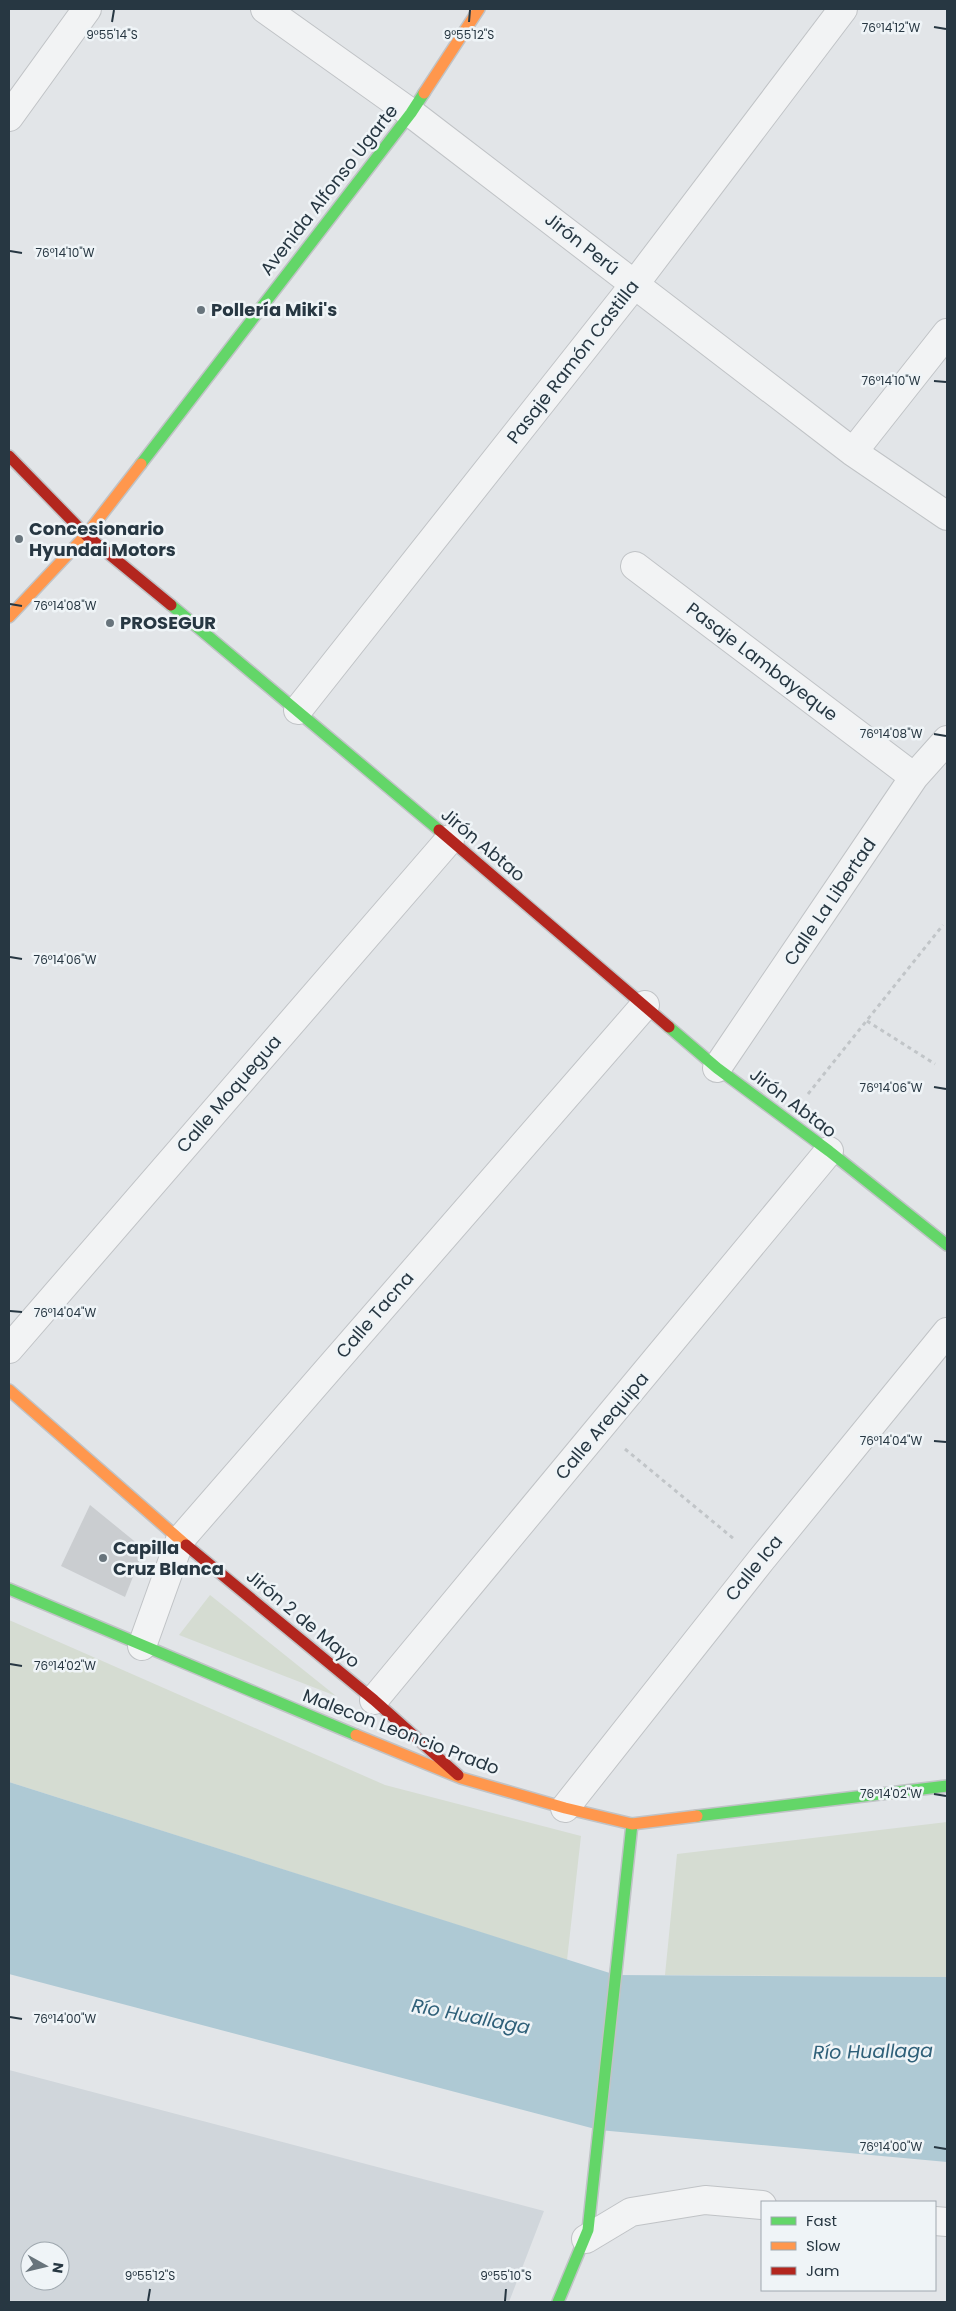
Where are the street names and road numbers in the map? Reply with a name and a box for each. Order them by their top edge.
street label: Avenida Alfonso Ugarte [254,99,403,280]
street label: Jirón Perú [540,207,625,281]
street label: Pasaje Ramón Castilla [501,275,644,449]
street label: Pasaje Lambayeque [681,596,843,727]
street label: Jirón Abtao [436,802,531,887]
street label: Calle La Libertad [778,833,882,970]
street label: Calle Moquegua [170,1029,287,1158]
street label: Jirón Abtao [745,1062,842,1144]
street label: Calle Tacna [330,1266,419,1363]
street label: Calle Arequipa [549,1367,654,1485]
street label: Calle Ica [719,1529,788,1606]
street label: Jirón 2 de Mayo [241,1564,365,1674]
street label: Malecon Leoncio Prado [299,1682,503,1781]

